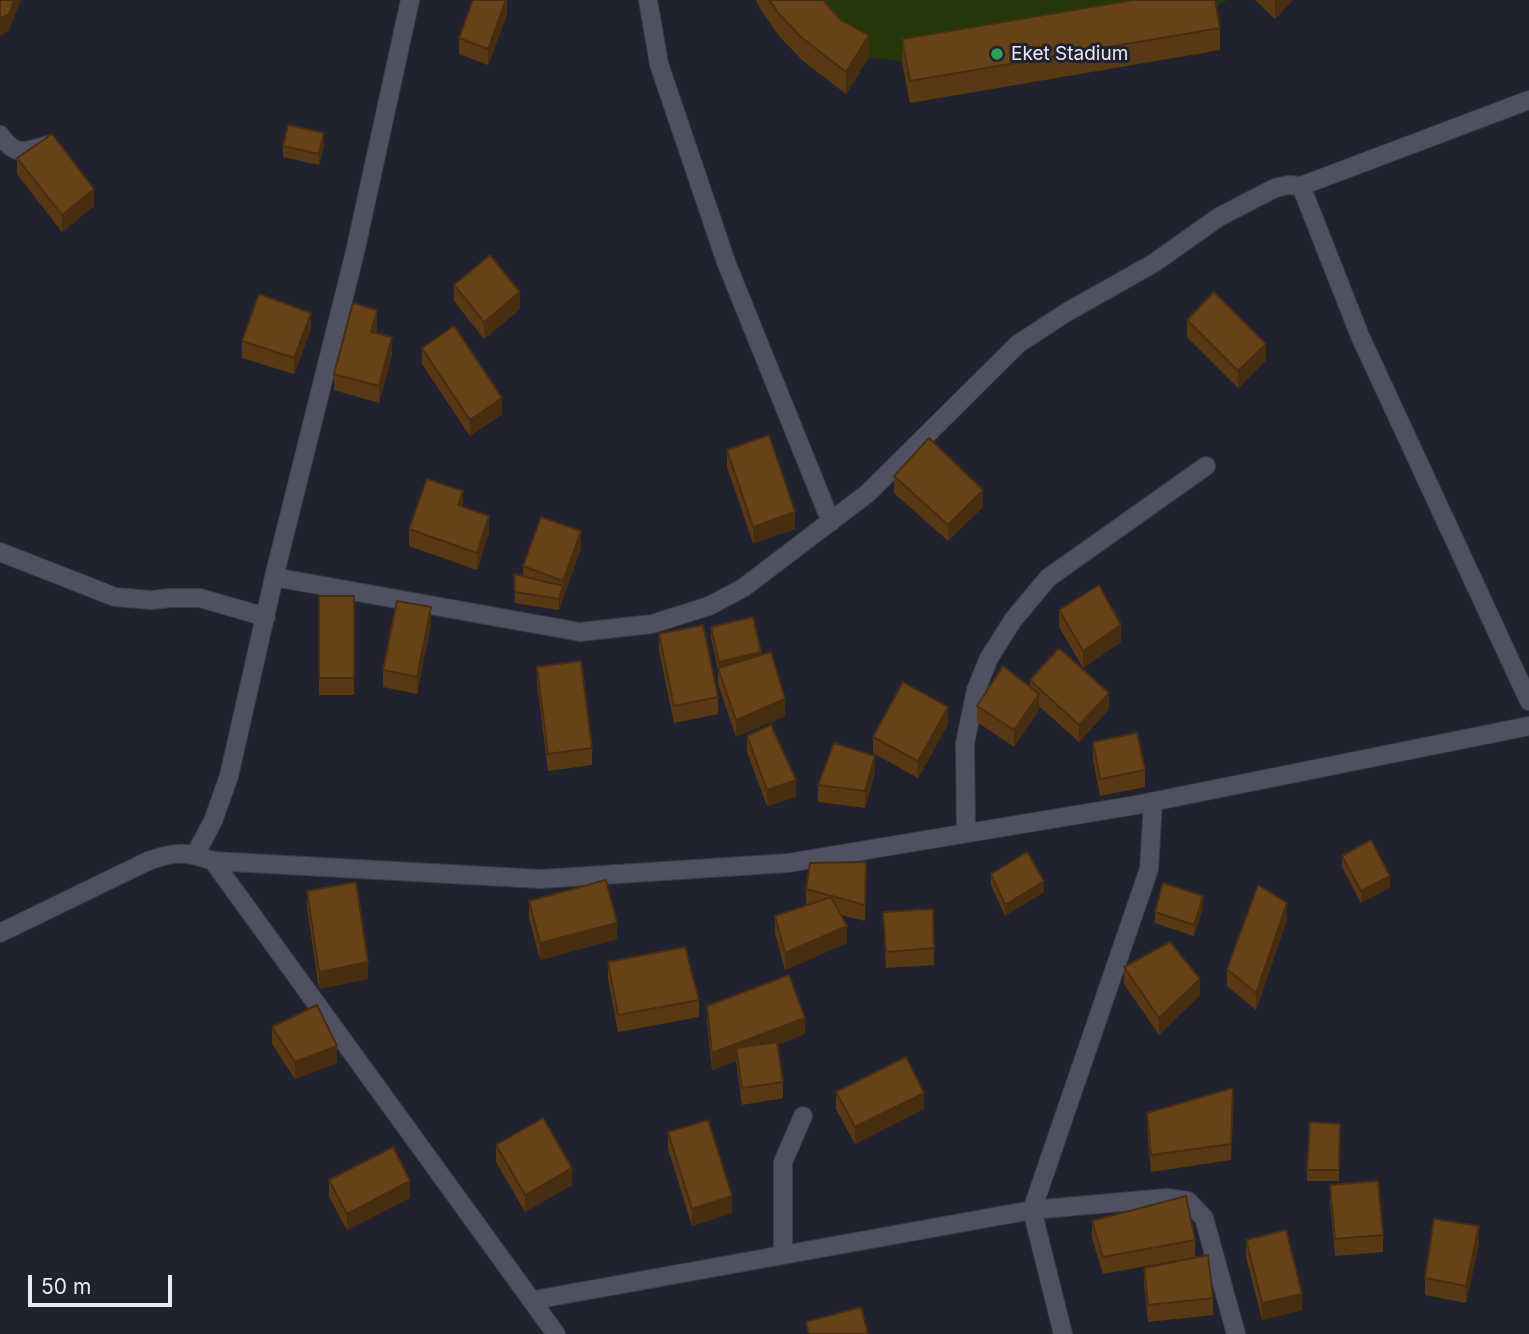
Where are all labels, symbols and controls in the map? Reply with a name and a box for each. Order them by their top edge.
place label: Eket Stadium [1011,43,1128,65]
marker: Eket Stadium [989,46,1005,62]
scale bar [32,1260,175,1304]
text: 50 m [41,1274,91,1299]

